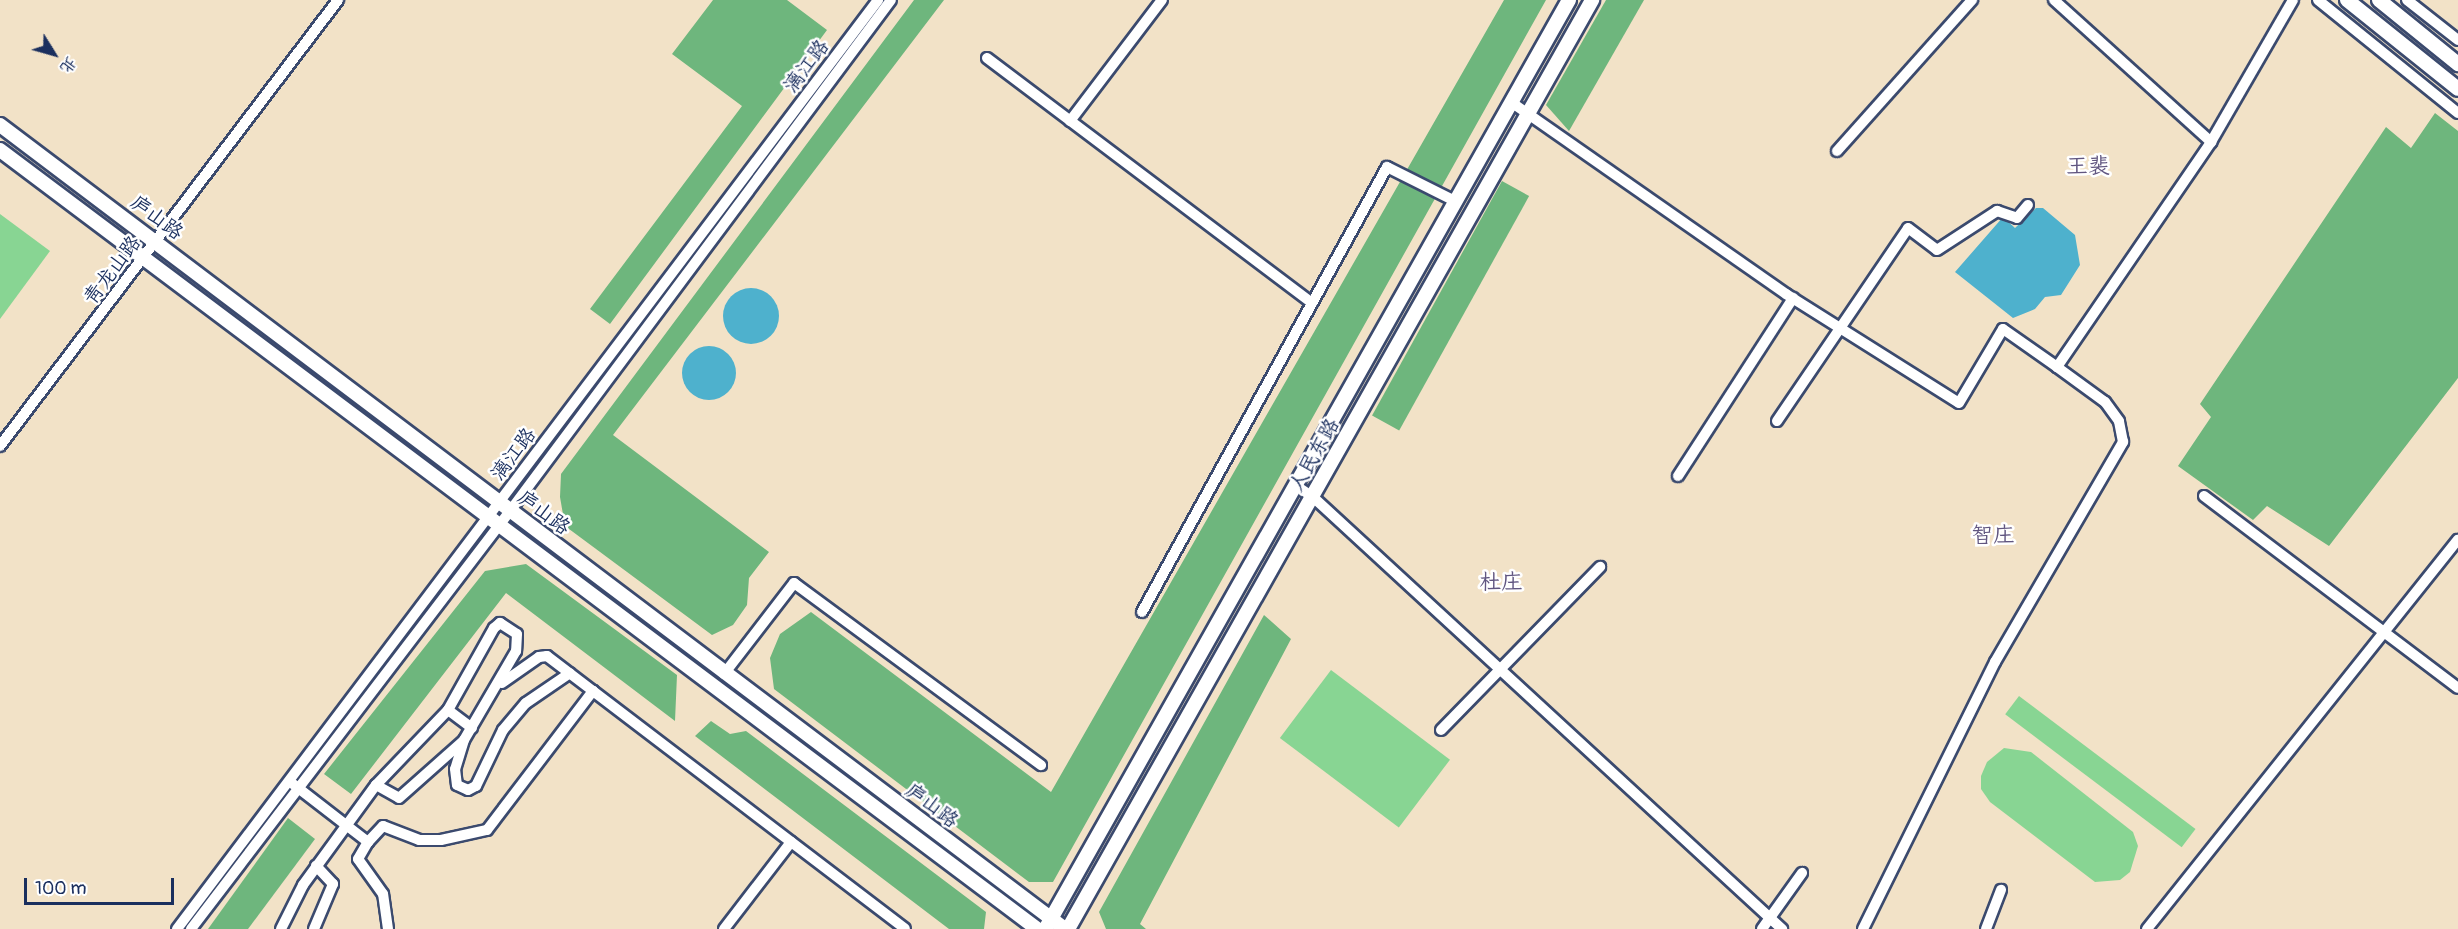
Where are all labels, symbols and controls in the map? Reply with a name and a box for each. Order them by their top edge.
north arrow [24,24,84,84]
street label: 漓江路 [778,35,834,97]
text: 北 [56,52,81,77]
district label: 王裴 [2066,154,2110,180]
street label: 庐山路 [126,189,188,245]
street label: 青龙山路 [78,231,146,309]
street label: 人民东路 [1284,414,1344,496]
street label: 漓江路 [485,423,541,485]
street label: 庐山路 [513,484,575,540]
district label: 智庄 [1971,523,2015,549]
district label: 杜庄 [1479,570,1523,596]
street label: 庐山路 [901,777,963,833]
scale bar [27,866,177,904]
text: 100 m [35,877,87,900]

